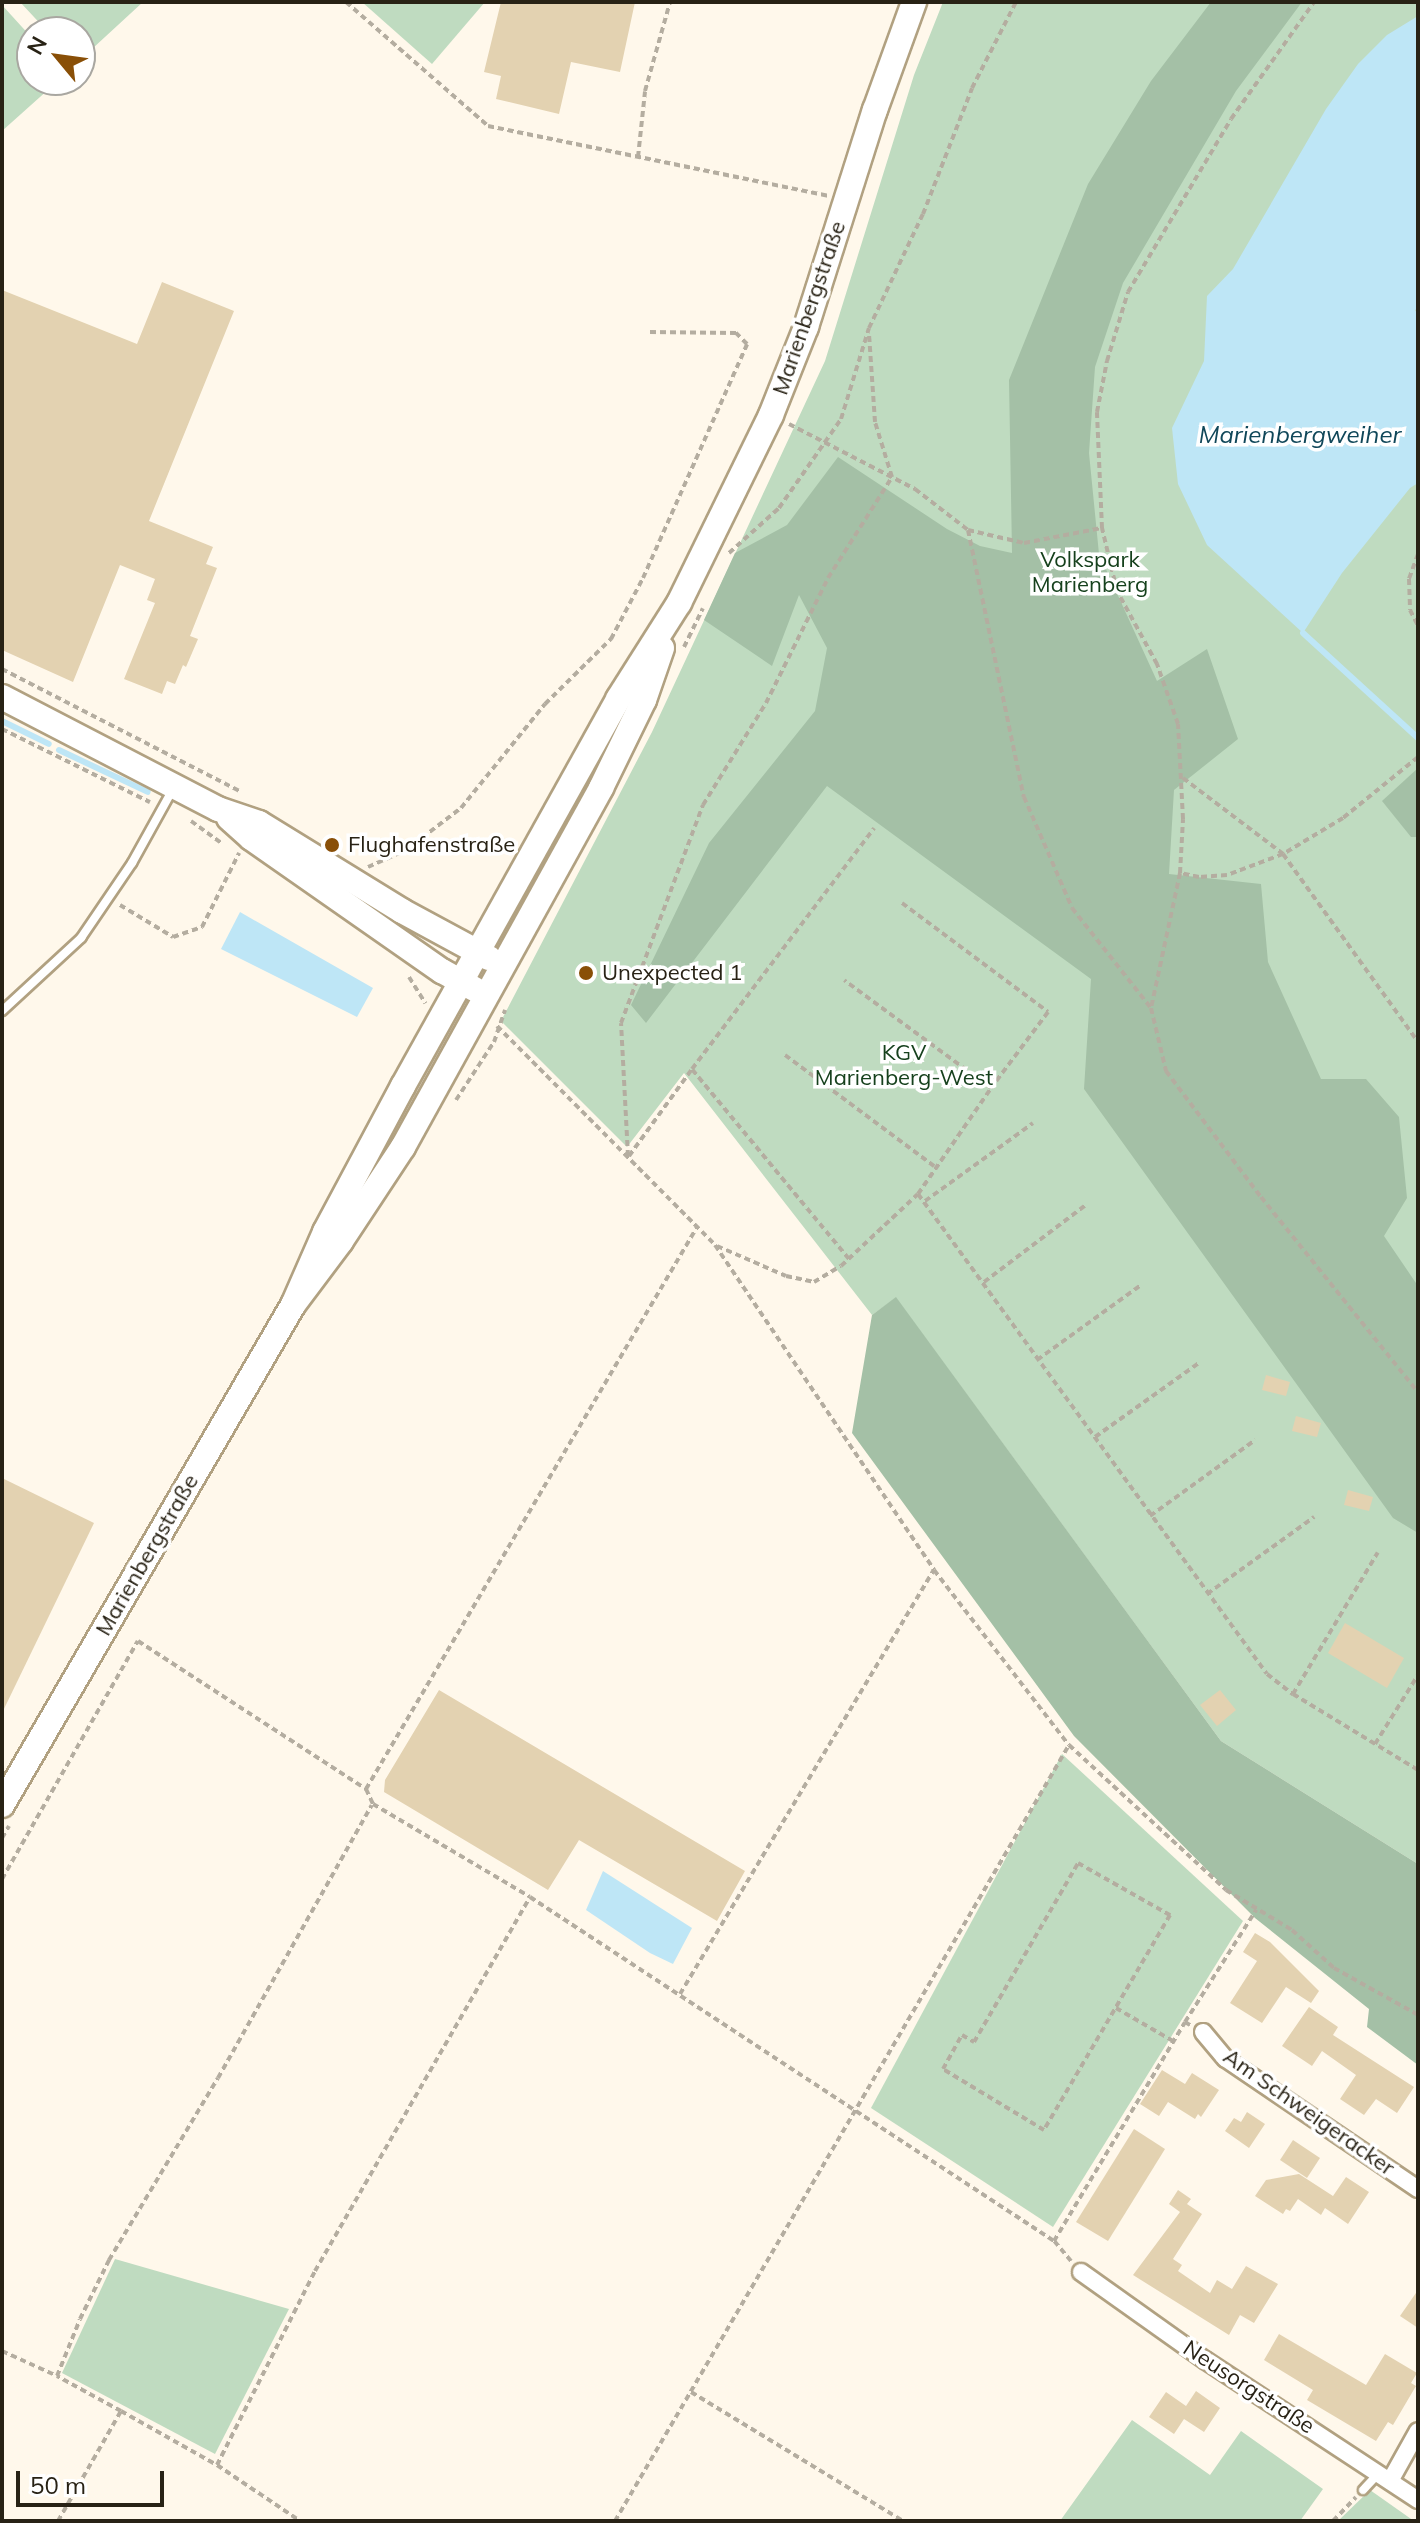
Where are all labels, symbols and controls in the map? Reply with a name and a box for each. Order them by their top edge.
north arrow [16,16,96,96]
text: N [20,31,53,59]
street label: Marienbergstraße [767,218,851,398]
water label: Marienbergweiher [1199,421,1401,449]
park label: Volkspark Marienberg [1032,546,1148,598]
place label: Flughafenstraße [348,832,515,858]
marker: Flughafenstraße [323,836,341,854]
place label: Unexpected 1 [602,960,742,986]
marker: Unexpected 1 [577,964,595,982]
park label: KGV Marienberg-West [815,1039,993,1090]
street label: Marienbergstraße [90,1470,204,1640]
street label: Am Schweigeracker [1218,2043,1400,2181]
street label: Neusorgstraße [1178,2335,1320,2439]
scale bar [20,2455,168,2505]
text: 50 m [30,2470,86,2500]

